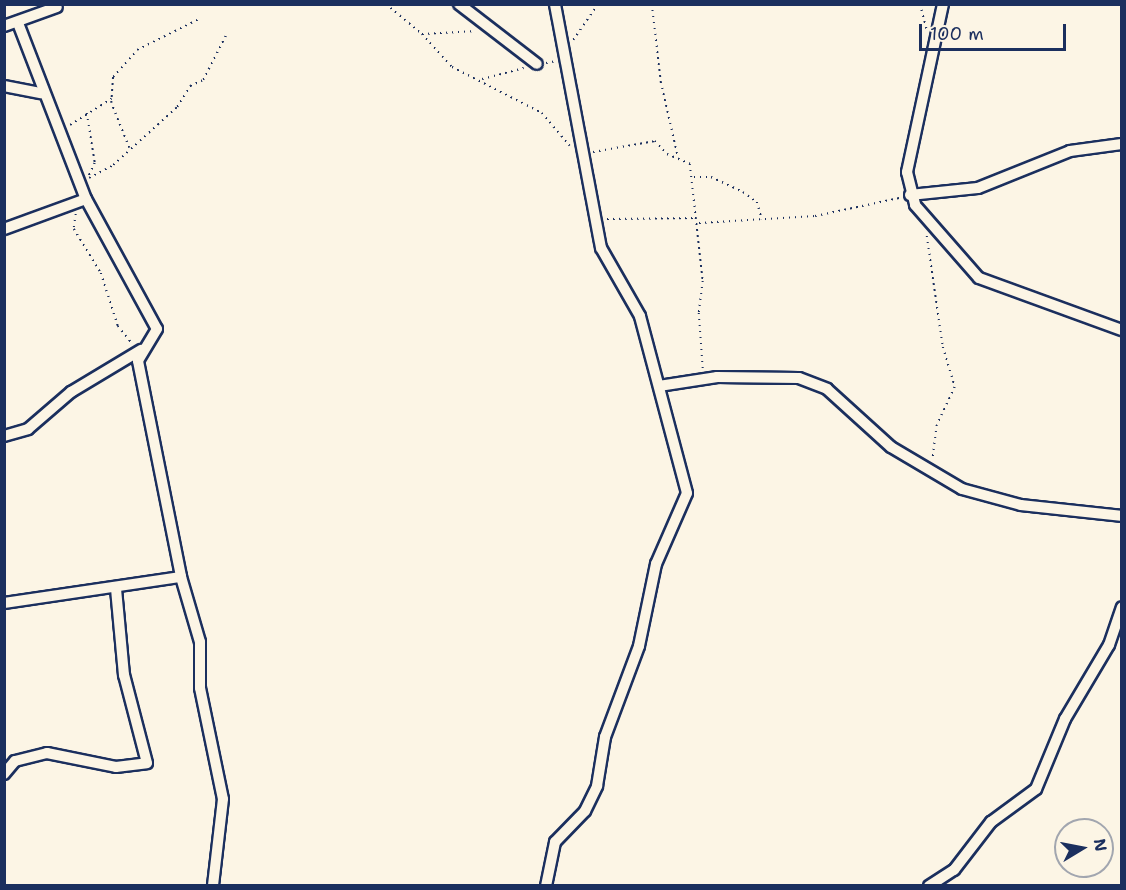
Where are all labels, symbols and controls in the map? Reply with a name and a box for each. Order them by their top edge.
scale bar [922,12,1069,50]
text: 100 m [930,22,984,46]
north arrow [1054,818,1114,878]
text: N [1089,837,1112,853]

